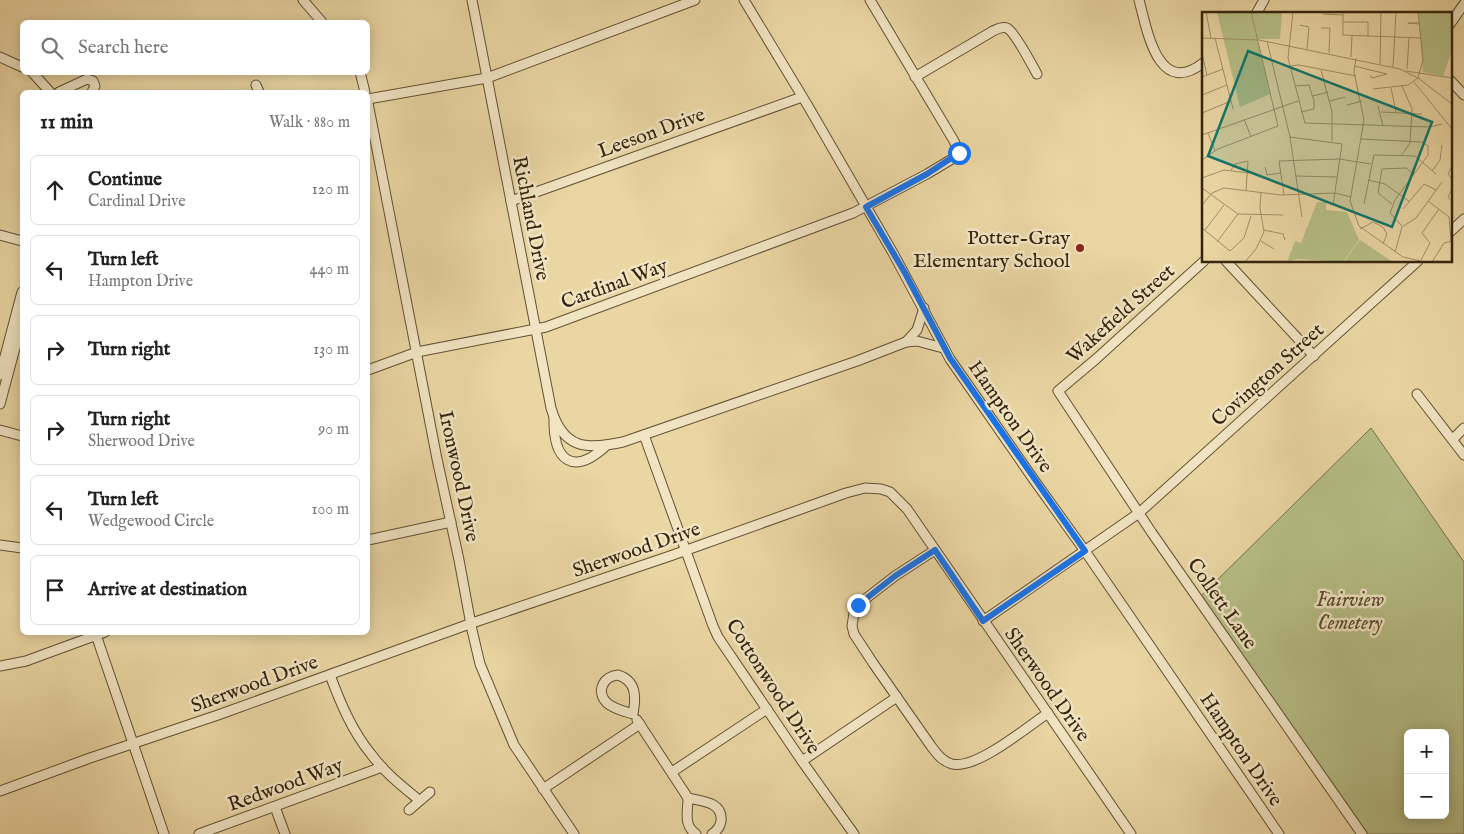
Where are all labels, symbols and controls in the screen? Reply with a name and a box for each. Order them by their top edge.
inset map [1202,12,1452,262]
search box [20,20,370,75]
icon: search [38,34,66,62]
text: Search here [78,36,169,60]
street label: Leeson Drive [595,102,708,164]
text: 11 min [40,109,93,136]
text: Walk · 880 m [269,113,350,133]
route start [948,142,971,165]
street label: Richland Drive [506,154,555,283]
text: Continue [88,168,162,192]
icon: ahead [41,176,69,204]
text: 120 m [312,180,349,200]
text: Cardinal Drive [88,192,186,212]
place label: Potter-Gray Elementary School [913,226,1071,274]
marker: Potter-Gray Elementary School [1074,242,1086,254]
text: Turn left [88,248,159,272]
street label: Cardinal Way [558,254,671,315]
icon: left [41,256,69,284]
street label: Wakefield Street [1062,259,1180,369]
text: 440 m [310,260,349,280]
text: Hampton Drive [88,272,193,292]
street label: Covington Street [1207,318,1330,432]
icon: right [41,336,69,364]
text: Turn right [88,338,170,362]
text: 130 m [313,340,349,360]
street label: Hampton Drive [962,356,1058,478]
text: Turn right [88,408,170,432]
street label: Ironwood Drive [432,409,485,544]
icon: right [41,416,69,444]
text: 90 m [318,420,349,440]
text: Sherwood Drive [88,432,195,452]
text: Turn left [88,488,159,512]
icon: left [41,496,69,524]
text: 100 m [312,500,349,520]
text: Wedgewood Circle [88,512,214,532]
street label: Sherwood Drive [569,517,704,584]
street label: Collett Lane [1181,553,1262,654]
icon: arrive [41,576,69,604]
text: Arrive at destination [88,578,247,602]
park label: Fairview Cemetery [1316,588,1384,636]
route end [847,594,870,617]
street label: Cottonwood Drive [720,615,826,759]
street label: Sherwood Drive [998,623,1095,747]
street label: Sherwood Drive [187,650,322,719]
street label: Hampton Drive [1194,688,1288,811]
map controls [1404,729,1449,819]
button: + [1404,729,1449,774]
street label: Redwood Way [225,753,347,818]
button: − [1404,774,1449,819]

